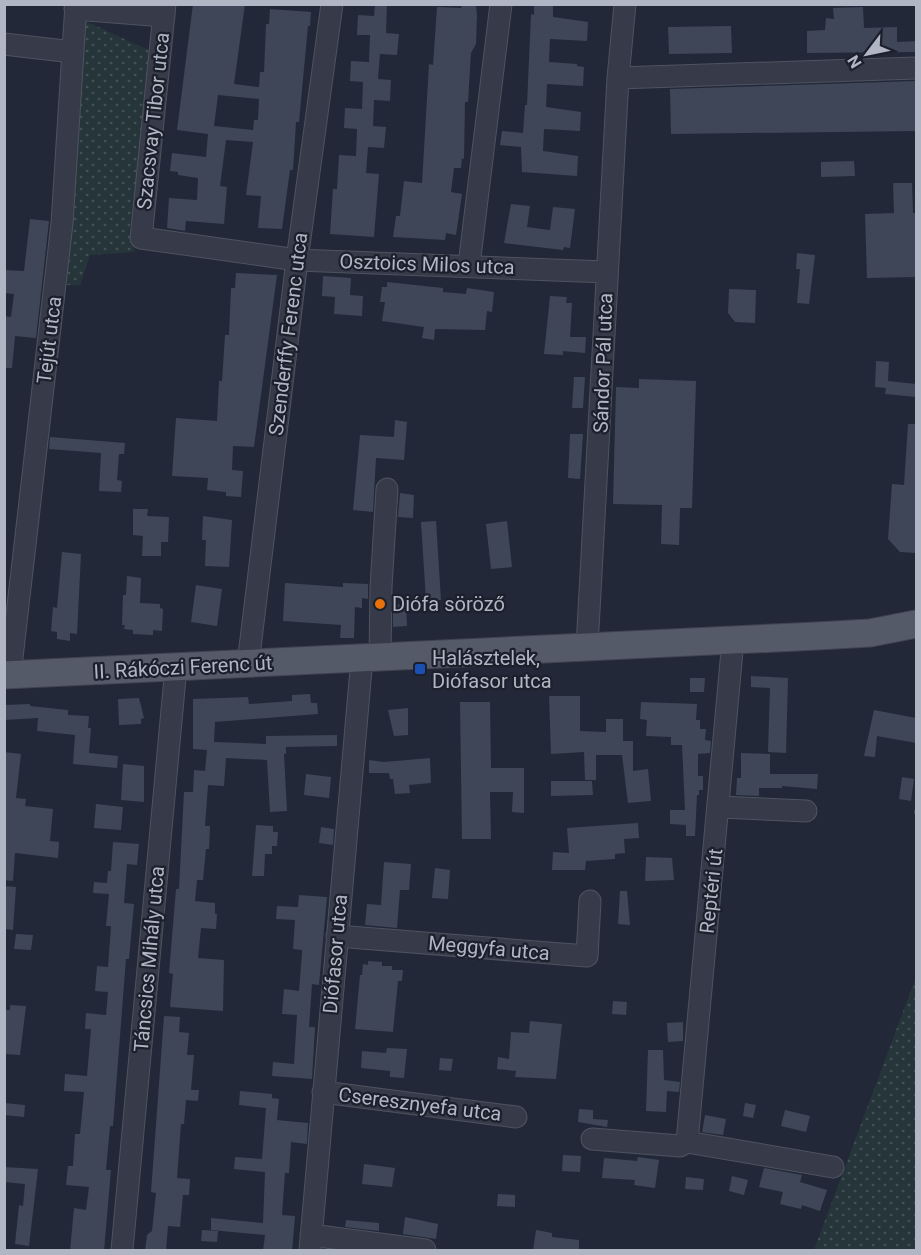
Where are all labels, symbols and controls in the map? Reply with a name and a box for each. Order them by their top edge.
north arrow [837,24,897,84]
street label: Szacsvay Tibor utca [132,31,174,211]
text: N [844,52,866,72]
street label: Szenderffy Ferenc utca [264,231,312,437]
street label: Osztoics Milos utca [339,249,515,279]
street label: Sándor Pál utca [589,292,617,434]
street label: Tejút utca [32,295,66,385]
place label: Diófa söröző [392,592,505,616]
marker: Diófa söröző [373,597,387,611]
place label: Halásztelek, Diófasor utca [432,646,552,693]
street label: II. Rákóczi Ferenc út [93,650,273,684]
marker: Halásztelek, Diófasor utca [413,662,427,676]
street label: Reptéri út [695,847,727,935]
street label: Táncsics Mihály utca [129,865,169,1053]
street label: Diófasor utca [318,893,352,1015]
street label: Meggyfa utca [427,931,551,965]
street label: Cseresznyefa utca [337,1082,503,1126]

